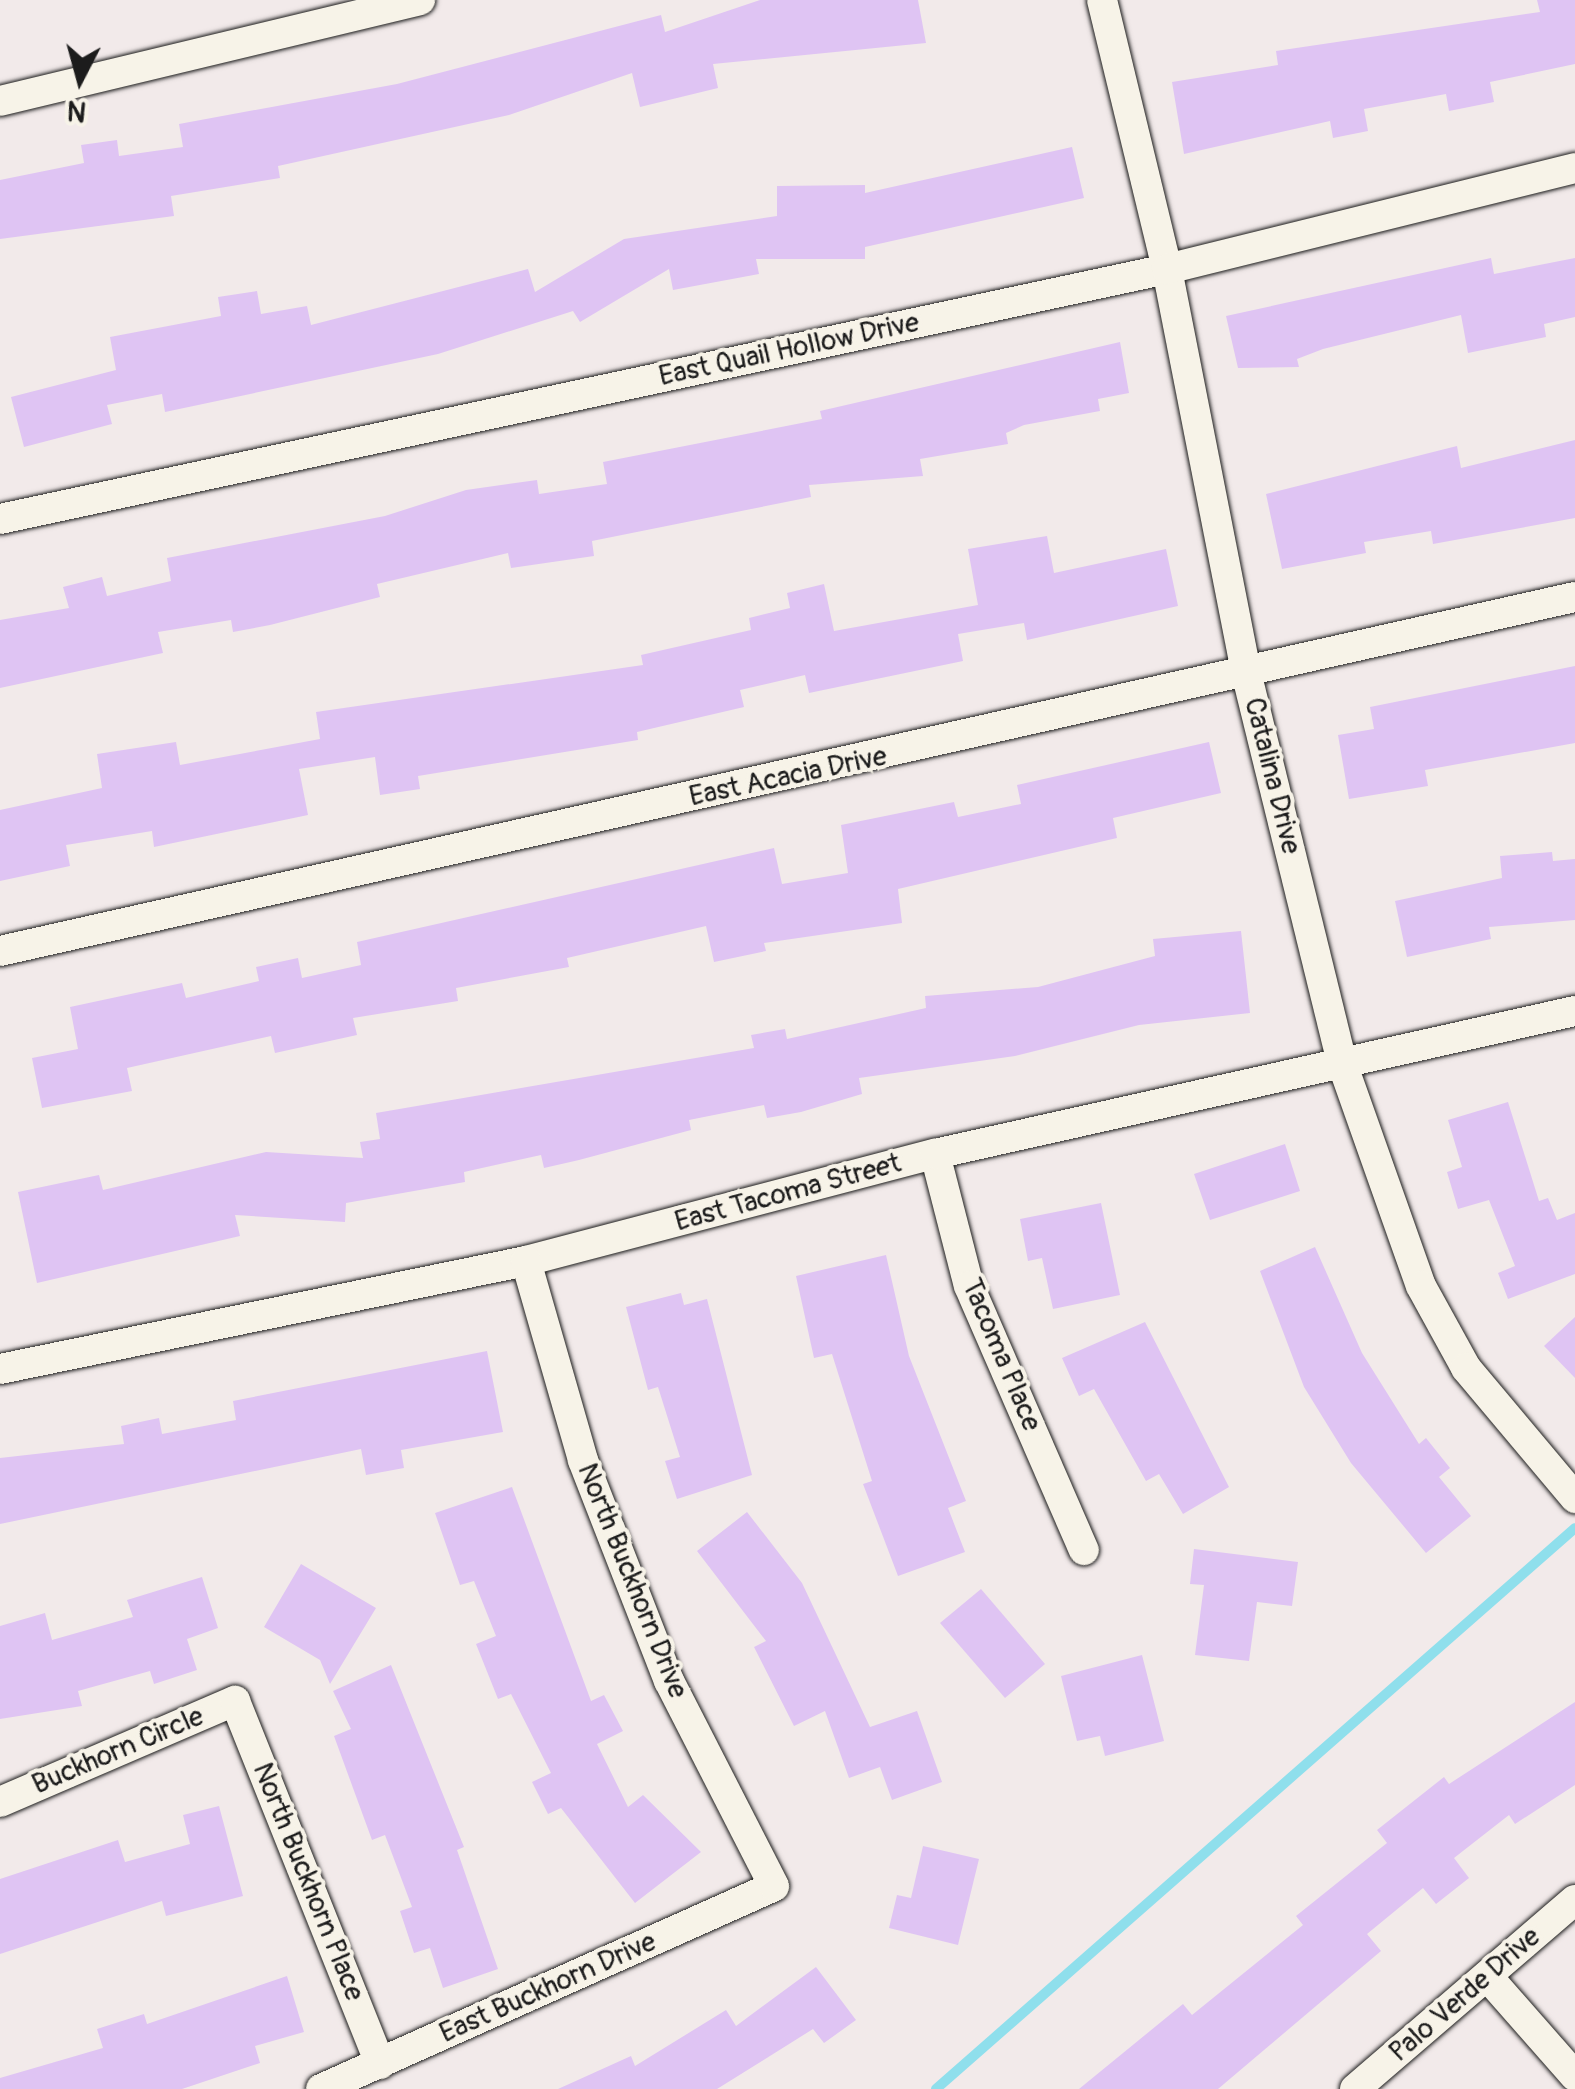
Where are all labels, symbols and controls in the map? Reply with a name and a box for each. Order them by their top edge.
north arrow [30,30,130,130]
text: N [66,92,88,129]
street label: East Quail Hollow Drive [656,306,922,394]
street label: Catalina Drive [1236,694,1308,858]
street label: East Acacia Drive [686,740,890,814]
street label: East Tacoma Street [671,1147,905,1239]
street label: Tacoma Place [954,1274,1048,1436]
street label: North Buckhorn Drive [570,1459,694,1703]
street label: Buckhorn Circle [27,1700,209,1802]
street label: North Buckhorn Place [245,1758,371,2006]
street label: Palo Verde Drive [1383,1920,1547,2070]
street label: East Buckhorn Drive [435,1925,661,2051]

